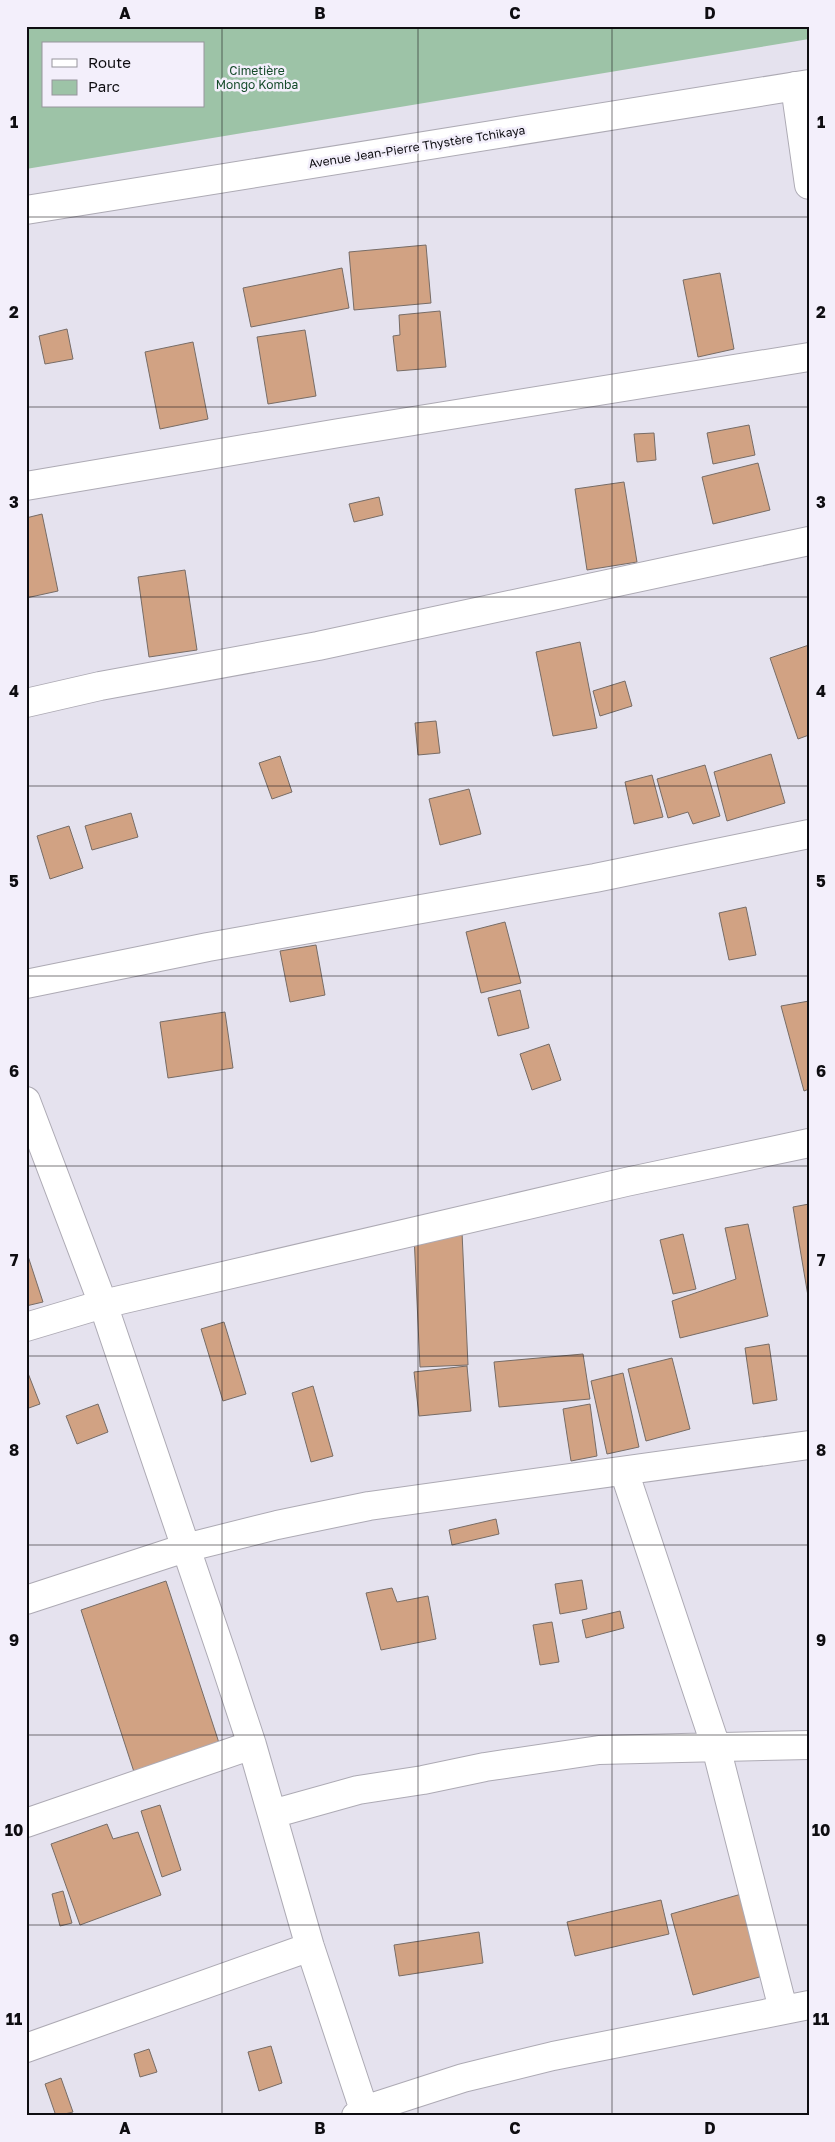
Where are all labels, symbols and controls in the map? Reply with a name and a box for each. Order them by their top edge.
text: A [119,3,131,23]
text: B [314,3,326,23]
text: C [509,3,521,23]
text: D [704,3,716,23]
legend [42,42,205,108]
text: Route [88,53,131,71]
park label: Cimetière Mongo Komba [216,63,298,92]
text: Parc [88,77,120,95]
text: 1 [10,112,18,132]
text: 1 [817,112,825,132]
street label: Avenue Jean-Pierre Thystère Tchikaya [308,122,526,171]
text: 2 [9,302,19,322]
text: 2 [816,302,826,322]
text: 3 [9,492,19,512]
text: 3 [816,492,826,512]
text: 4 [9,681,19,701]
text: 4 [816,681,826,701]
text: 5 [9,871,19,891]
text: 5 [816,871,826,891]
text: 6 [9,1061,19,1081]
text: 6 [816,1061,826,1081]
text: 7 [10,1250,19,1270]
text: 7 [817,1250,826,1270]
text: 8 [9,1440,19,1460]
text: 8 [816,1440,826,1460]
text: 9 [9,1630,19,1650]
text: 9 [816,1630,826,1650]
text: 10 [5,1820,23,1840]
text: 10 [812,1820,830,1840]
text: 11 [6,2009,22,2029]
text: 11 [813,2009,829,2029]
text: A [119,2118,131,2138]
text: B [314,2118,326,2138]
text: C [509,2118,521,2138]
text: D [704,2118,716,2138]

